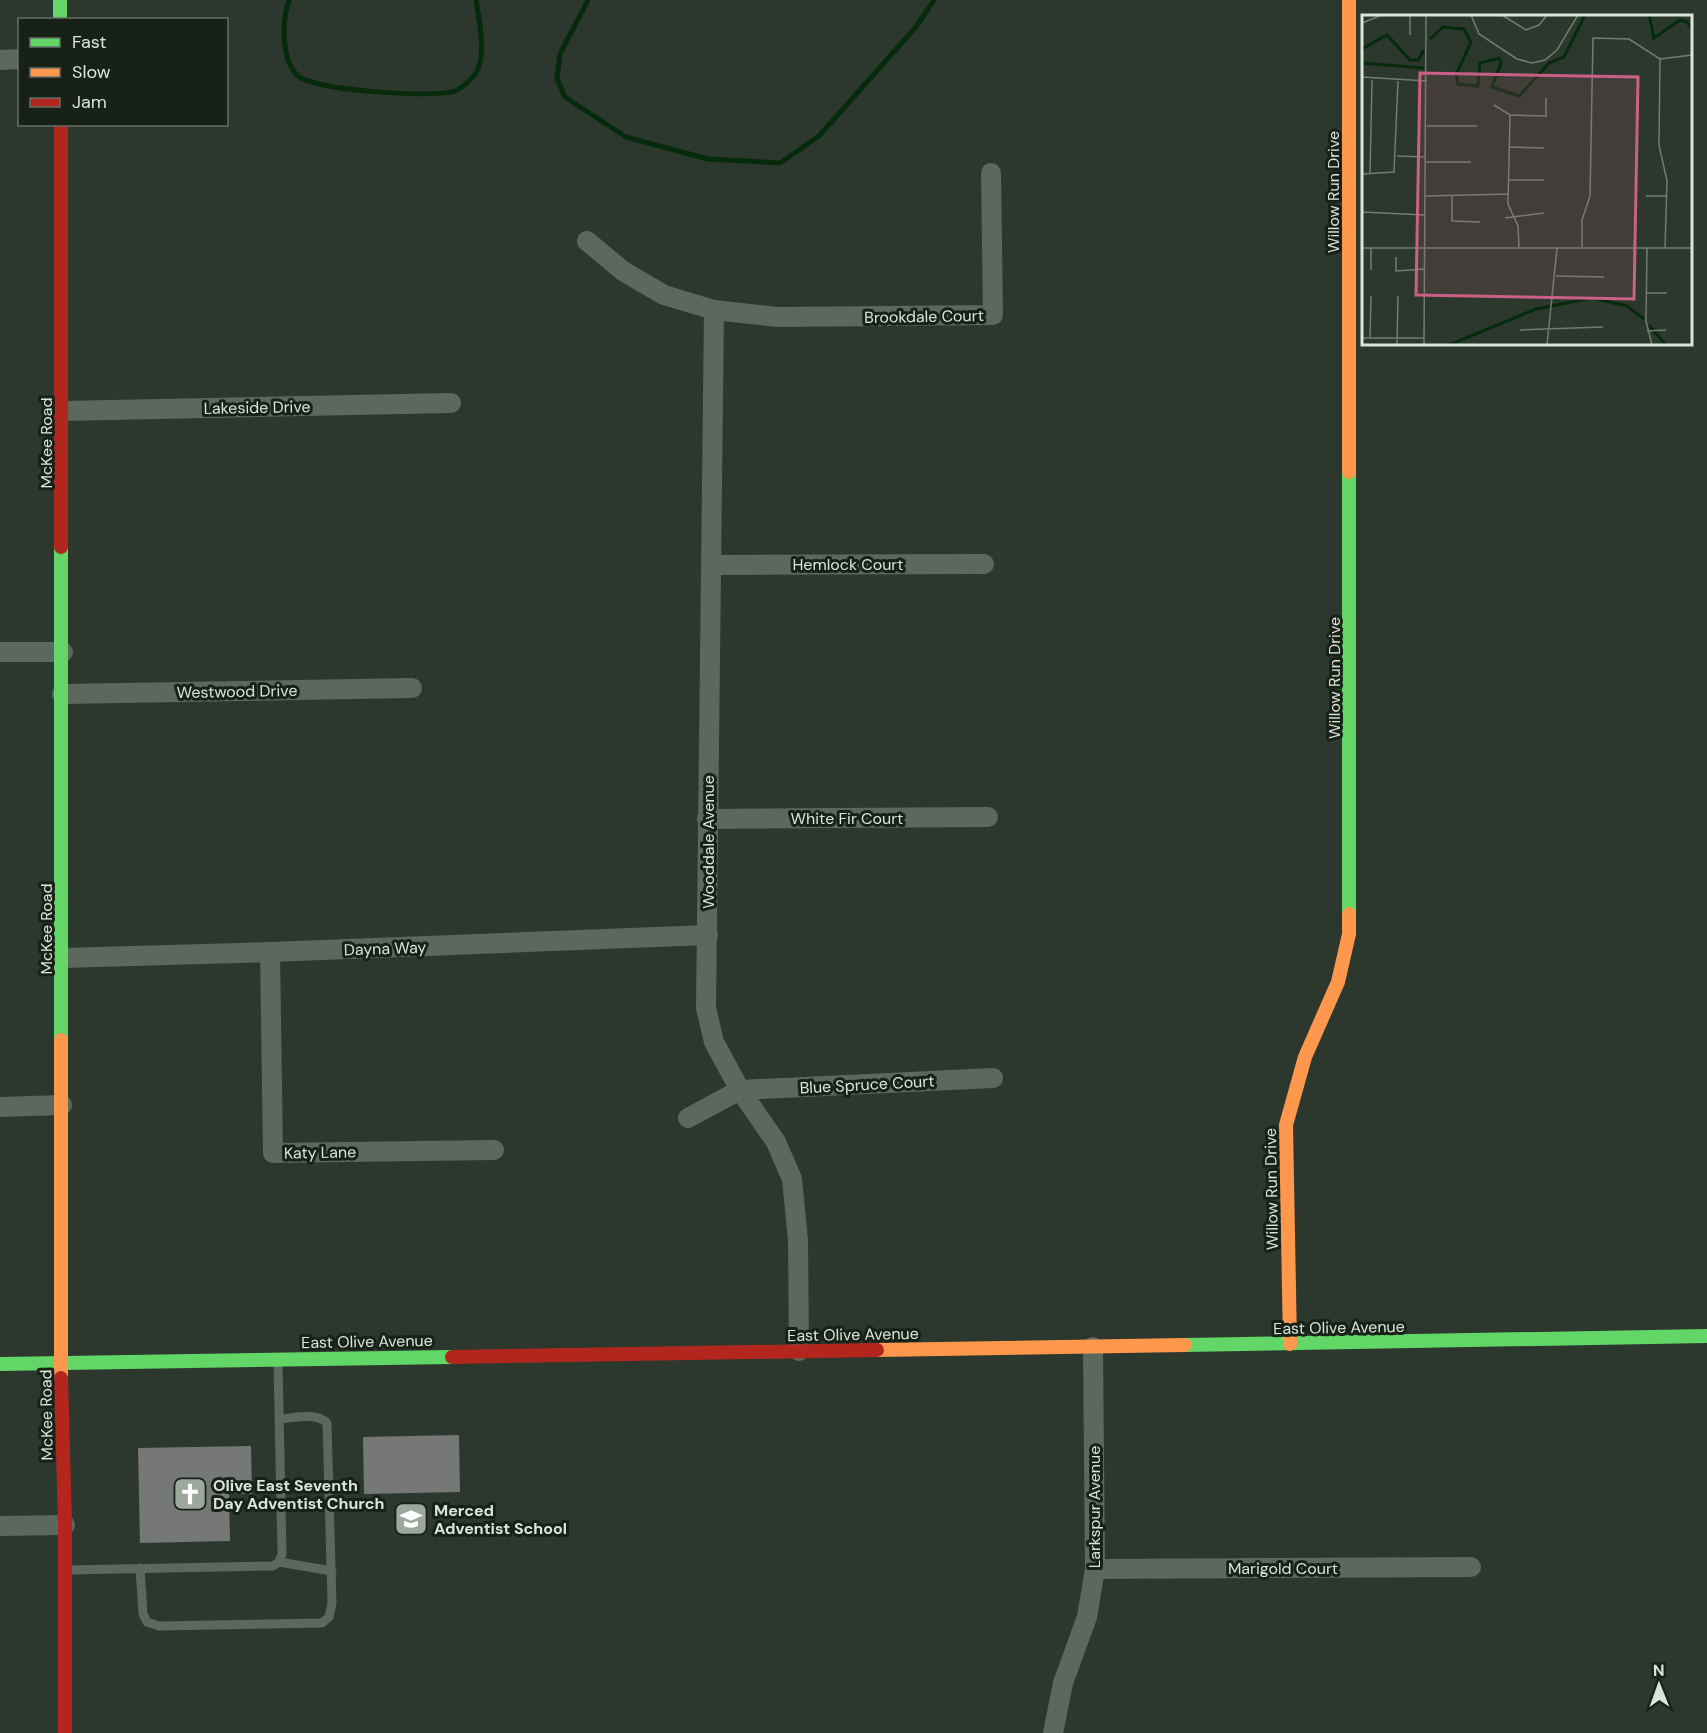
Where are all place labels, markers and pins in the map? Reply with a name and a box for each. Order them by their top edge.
place label: Olive East Seventh Day Adventist Church [213,1475,384,1514]
church icon: Olive East Seventh Day Adventist Church [172,1476,208,1512]
place label: Merced Adventist School [434,1500,567,1539]
school or university icon: Merced Adventist School [393,1501,429,1537]

